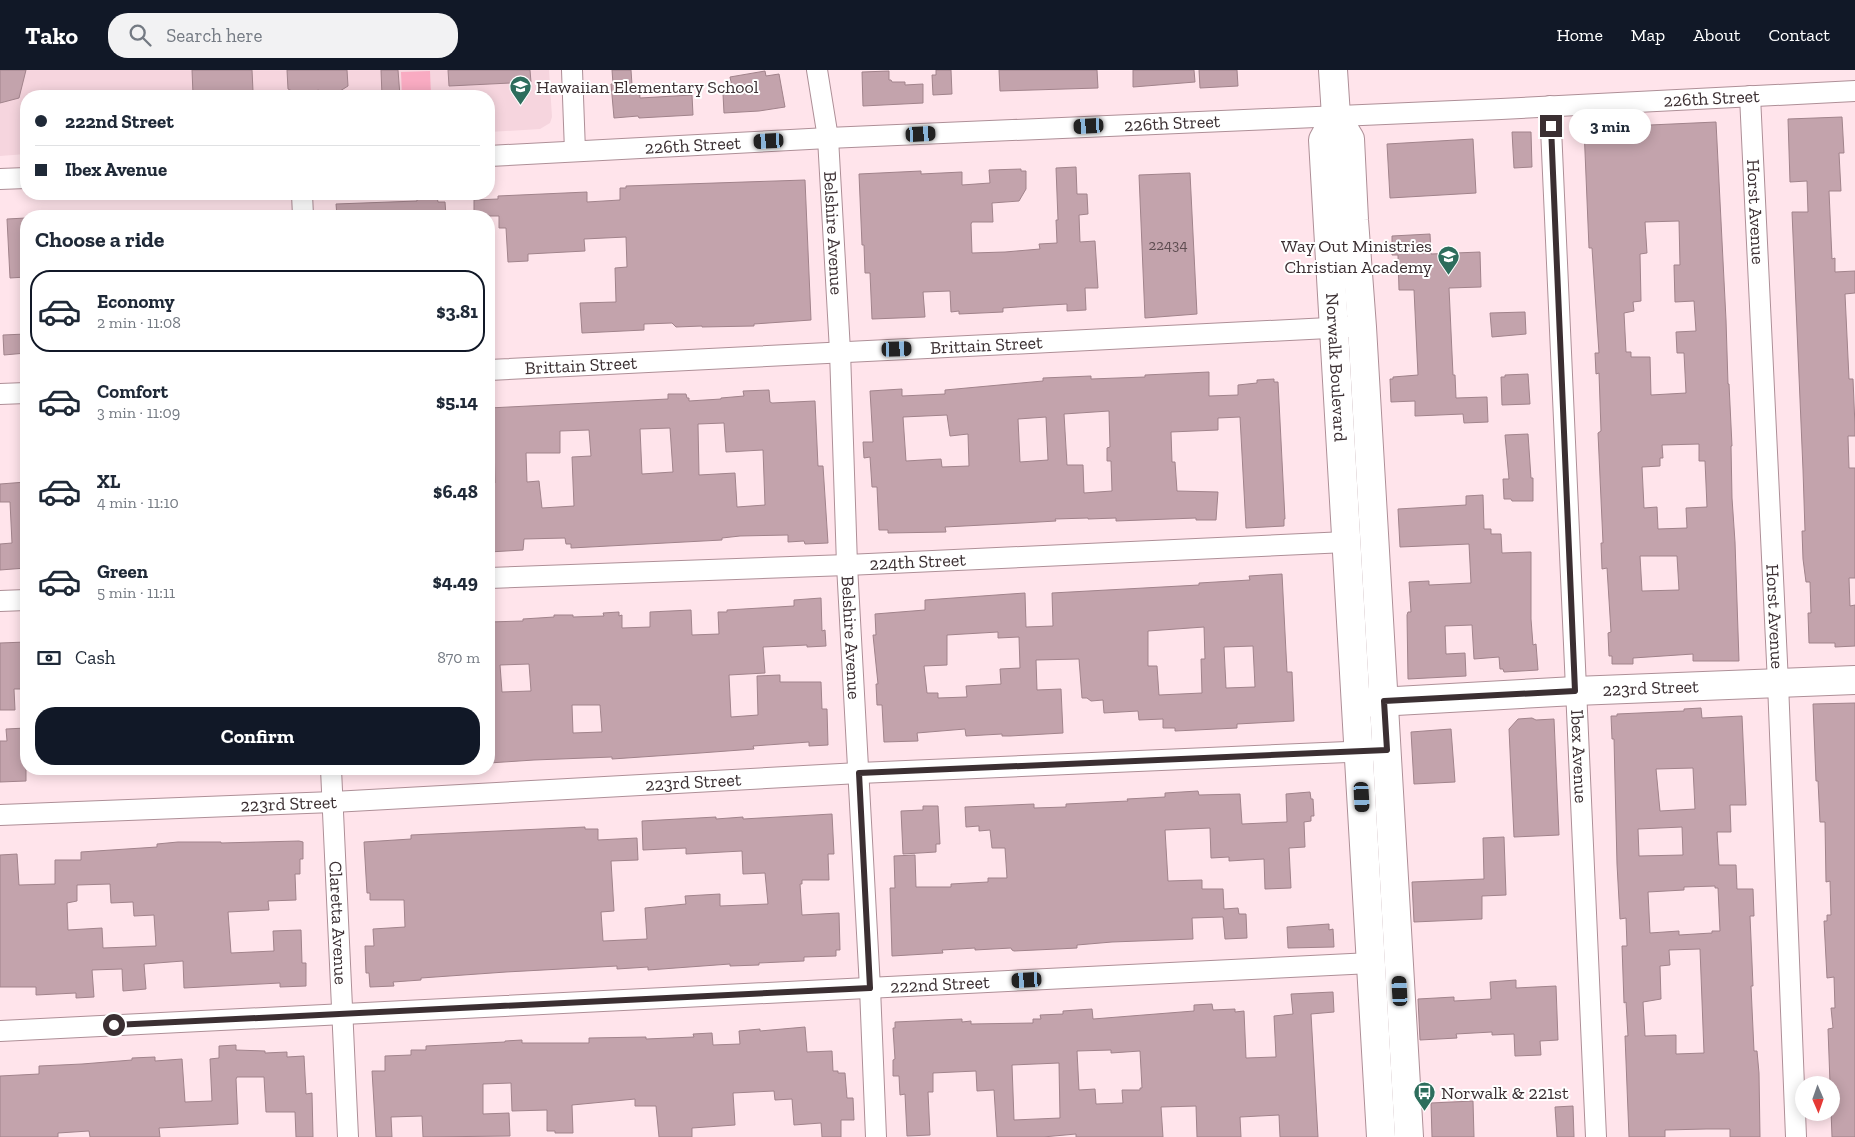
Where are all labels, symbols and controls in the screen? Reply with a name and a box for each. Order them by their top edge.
search box [108,13,458,58]
text: Tako [25,21,78,50]
icon: search [126,21,154,49]
text: Search here [166,24,262,47]
text: Home [1556,24,1603,46]
text: Map [1631,24,1665,46]
text: About [1693,24,1740,46]
text: Contact [1768,24,1830,46]
school or university icon: Hawaiian Elementary School [508,75,532,106]
place label: Hawaiian Elementary School [536,76,759,98]
street label: 226th Street [1663,85,1761,112]
callout: 3 min [1568,108,1651,144]
text: 222nd Street [65,110,174,133]
street label: 226th Street [1124,110,1221,136]
route end [1540,115,1562,137]
text: 3 min [1590,117,1630,136]
car [1073,118,1104,134]
car [905,126,936,142]
street label: 226th Street [644,132,742,159]
car [753,133,784,149]
text: Ibex Avenue [65,158,167,181]
street label: Horst Avenue [1742,159,1769,265]
street label: Belshire Avenue [819,171,848,295]
text: Choose a ride [35,226,165,253]
place label: Way Out Ministries Christian Academy [1281,235,1433,278]
house number: 22434 [1149,236,1187,254]
school or university icon: Way Out Ministries Christian Academy [1436,244,1460,275]
icon: car [37,289,82,334]
text: Economy [97,290,175,313]
street label: Norwalk Boulevard [1321,292,1352,442]
text: $3.81 [436,300,478,323]
text: 2 min · 11:08 [97,313,181,332]
street label: Brittain Street [930,331,1043,359]
car [881,341,912,357]
street label: Brittain Street [524,352,638,379]
icon: car [37,379,82,424]
text: Comfort [97,380,168,403]
text: $5.14 [436,390,478,413]
text: 3 min · 11:09 [97,403,180,422]
icon: car [37,469,82,514]
text: XL [97,470,120,493]
text: $6.48 [433,480,478,503]
text: 4 min · 11:10 [97,493,179,512]
street label: 224th Street [869,549,967,575]
icon: car [37,559,82,604]
text: Green [97,560,148,583]
street label: Horst Avenue [1761,563,1788,669]
text: $4.49 [433,570,478,593]
street label: Belshire Avenue [837,575,865,700]
text: 5 min · 11:11 [97,583,175,602]
icon: cash [35,644,63,672]
text: Cash [75,646,115,669]
text: 870 m [437,648,480,667]
street label: 223rd Street [1602,675,1700,701]
button: Confirm [35,707,480,765]
street label: Ibex Avenue [1566,709,1592,804]
street label: 223rd Street [644,768,742,796]
car [1353,782,1370,812]
street label: 223rd Street [240,791,338,817]
street label: Claretta Avenue [324,860,352,985]
street label: 222nd Street [890,971,990,998]
car [1011,972,1042,988]
car [1391,976,1408,1006]
route start [103,1014,125,1036]
north arrow [1795,1076,1840,1121]
map controls [1795,1076,1840,1121]
bus stop icon: Norwalk & 221st [1413,1081,1437,1112]
place label: Norwalk & 221st [1441,1082,1569,1104]

